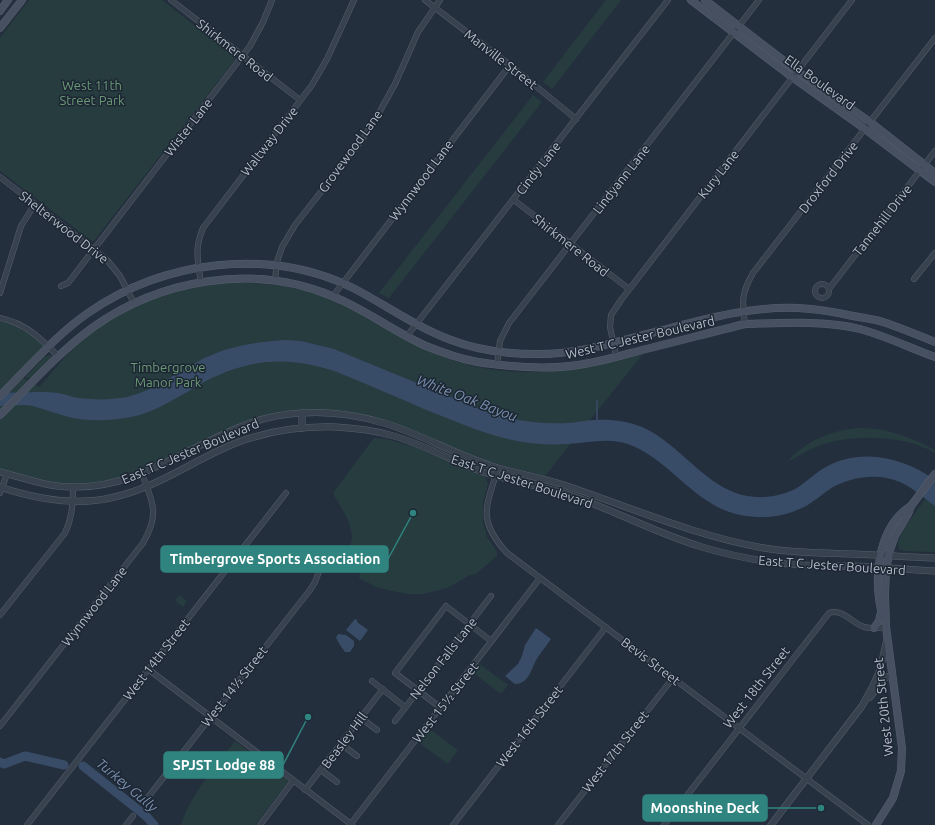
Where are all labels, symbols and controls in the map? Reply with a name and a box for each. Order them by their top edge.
street label: Shirkmere Road [194,16,276,84]
street label: Manville Street [462,26,540,92]
street label: Ella Boulevard [782,52,858,112]
park label: West 11th Street Park [59,78,125,107]
street label: Wister Lane [161,95,215,159]
street label: Waltway Drive [238,104,300,178]
street label: Grovewood Lane [315,107,385,195]
street label: Wynnwood Lane [386,137,456,223]
street label: Droxford Drive [796,138,860,216]
street label: Cindy Lane [513,139,563,197]
street label: Lindyann Lane [590,142,652,216]
street label: Kury Lane [695,147,741,201]
street label: Tannehill Drive [850,182,914,258]
street label: Shelterwood Drive [17,188,111,266]
street label: Shirkmere Road [530,211,612,279]
street label: West T C Jester Boulevard [564,313,716,361]
park label: Timbergrove Manor Park [130,360,206,389]
water label: White Oak Bayou [415,372,520,425]
street label: East T C Jester Boulevard [119,416,261,486]
street label: East T C Jester Boulevard [450,452,594,510]
callout: Timbergrove Sports Association [161,546,388,572]
text: Timbergrove Sports Association [170,551,380,567]
street label: East T C Jester Boulevard [758,553,906,577]
street label: Wynnwood Lane [59,564,129,648]
street label: Nelson Falls Lane [407,614,479,702]
street label: West 14th Street [120,616,192,702]
street label: Bevis Street [619,634,683,688]
street label: West 14½ Street [198,643,270,729]
street label: West 18th Street [720,644,792,730]
street label: West 20th Street [871,657,895,757]
street label: West 15½ Street [409,659,481,745]
street label: West 16th Street [493,683,565,769]
street label: West 17th Street [579,708,651,794]
street label: Beasley Hill [318,709,370,771]
callout: SPJST Lodge 88 [164,752,283,778]
water label: Turkey Gully [93,755,161,815]
text: SPJST Lodge 88 [173,757,275,773]
callout: Moonshine Deck [643,795,767,821]
text: Moonshine Deck [651,800,760,816]

